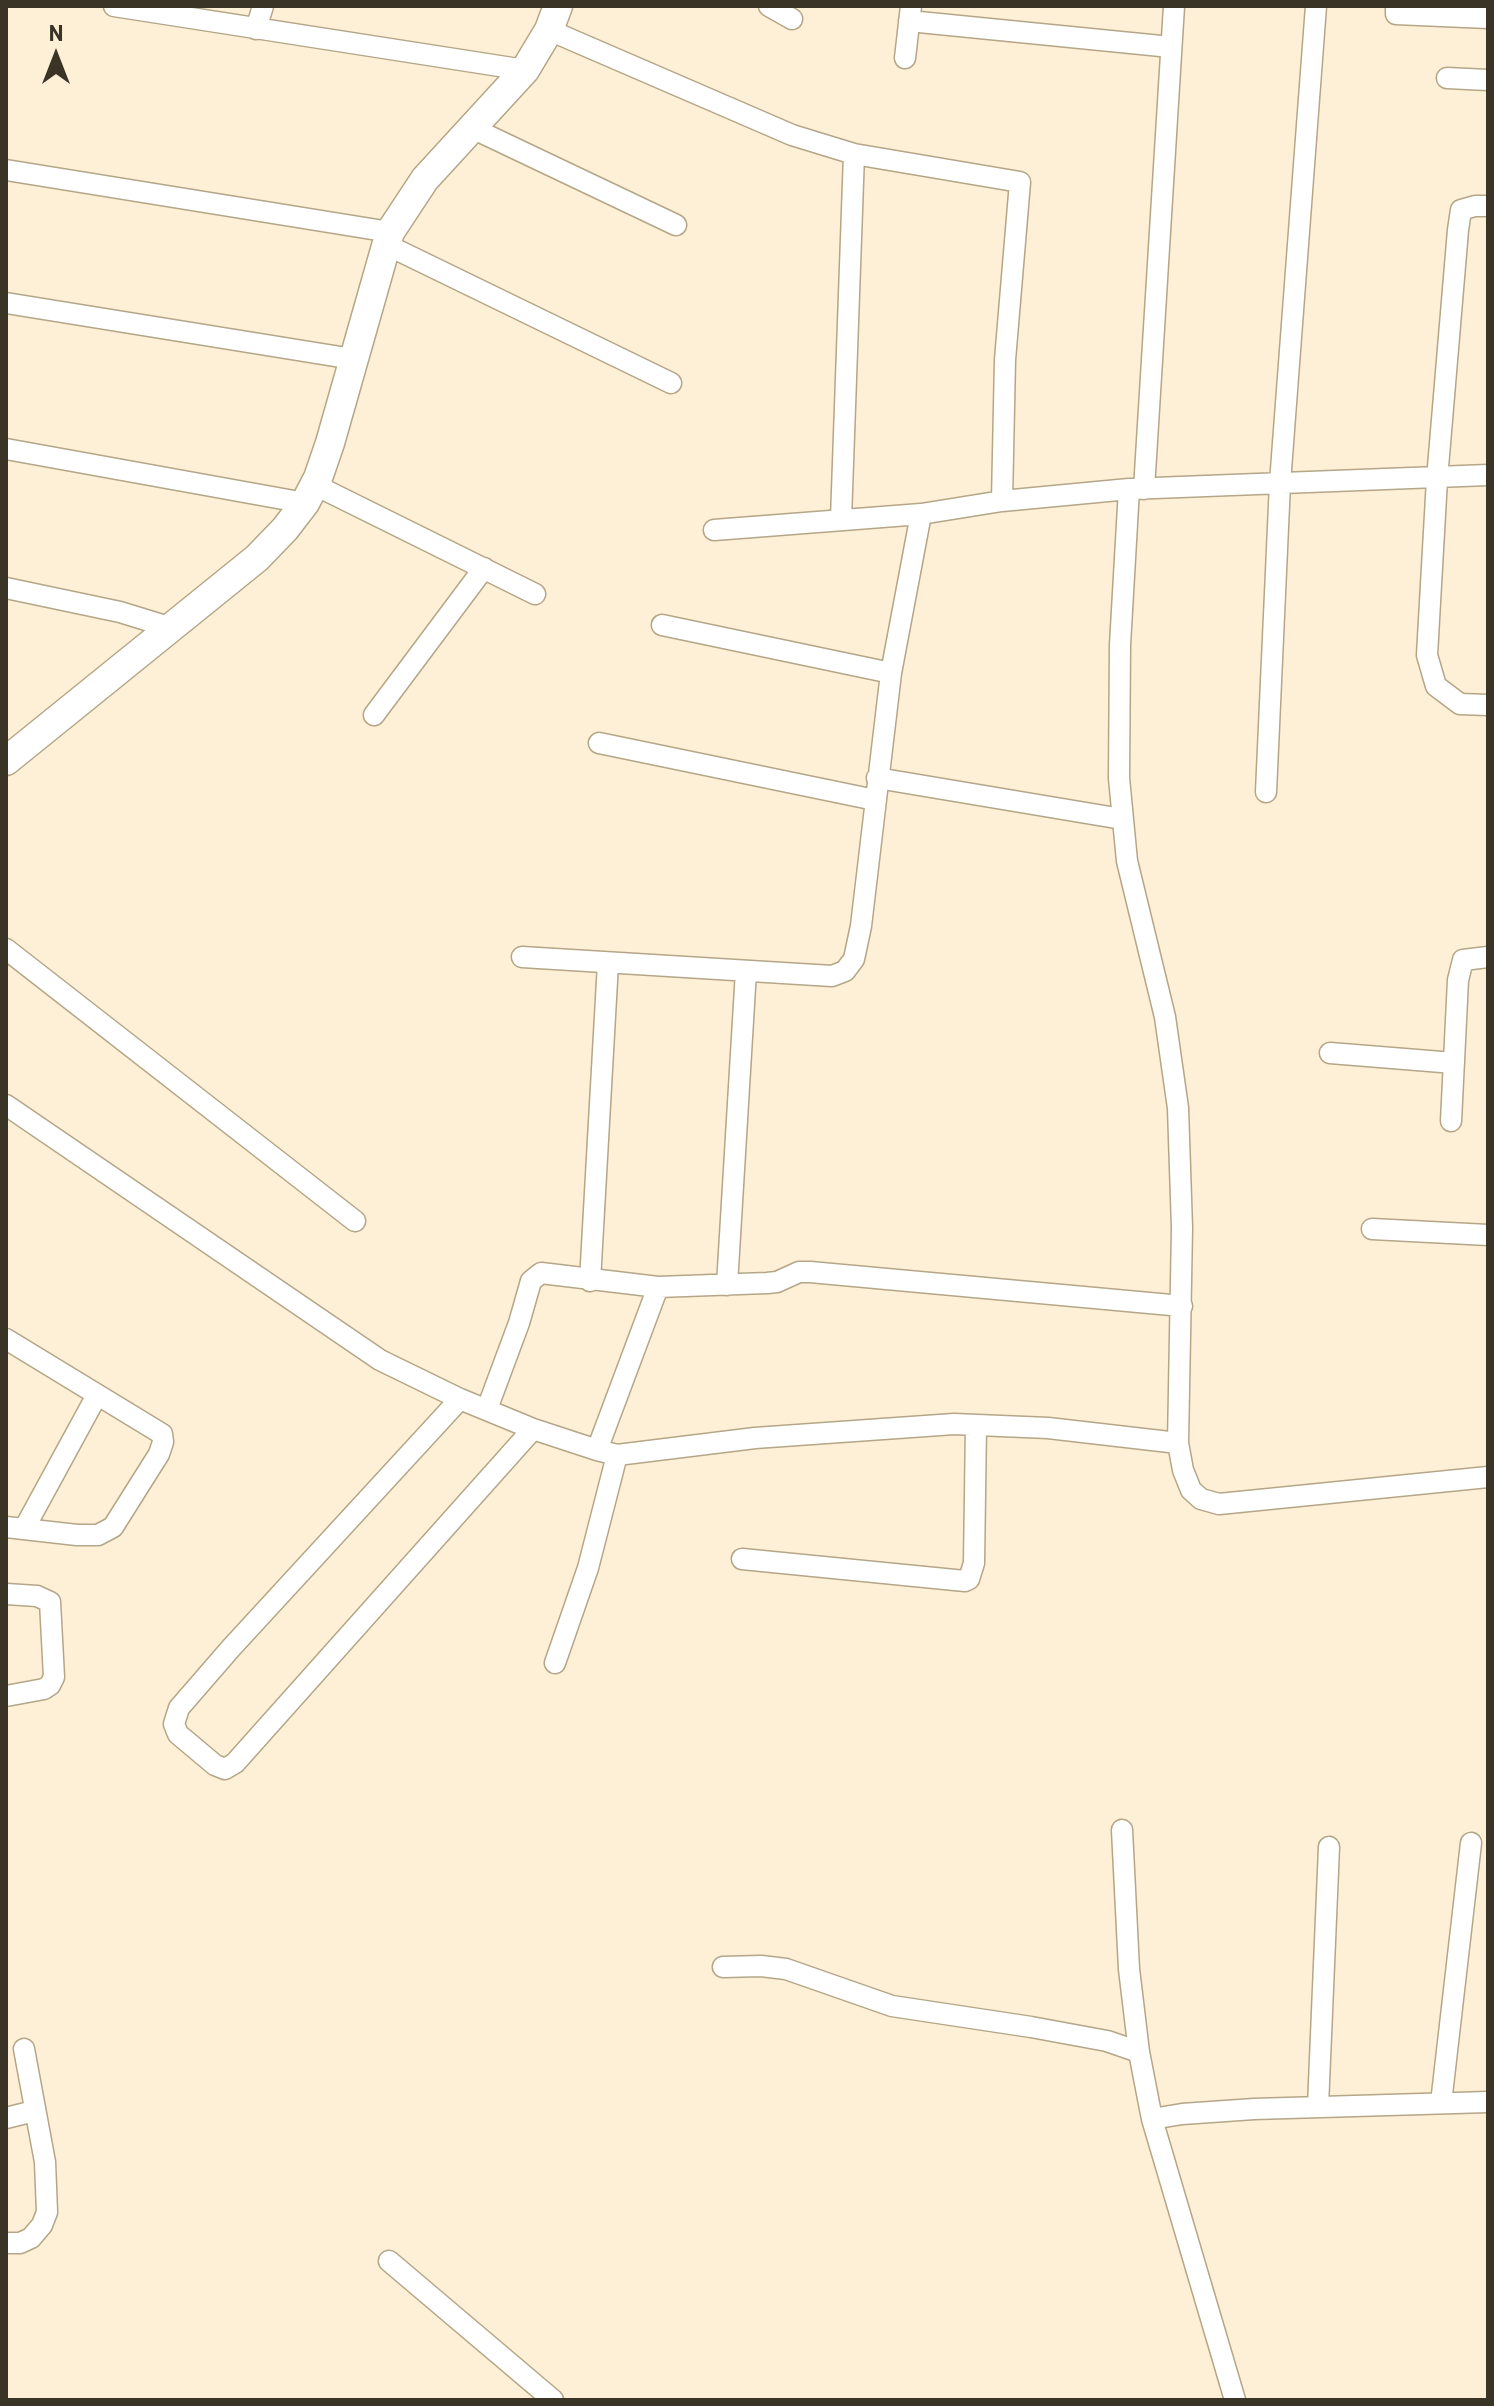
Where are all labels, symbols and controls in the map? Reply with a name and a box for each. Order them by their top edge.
north arrow [16,16,96,96]
text: N [49,19,63,45]

